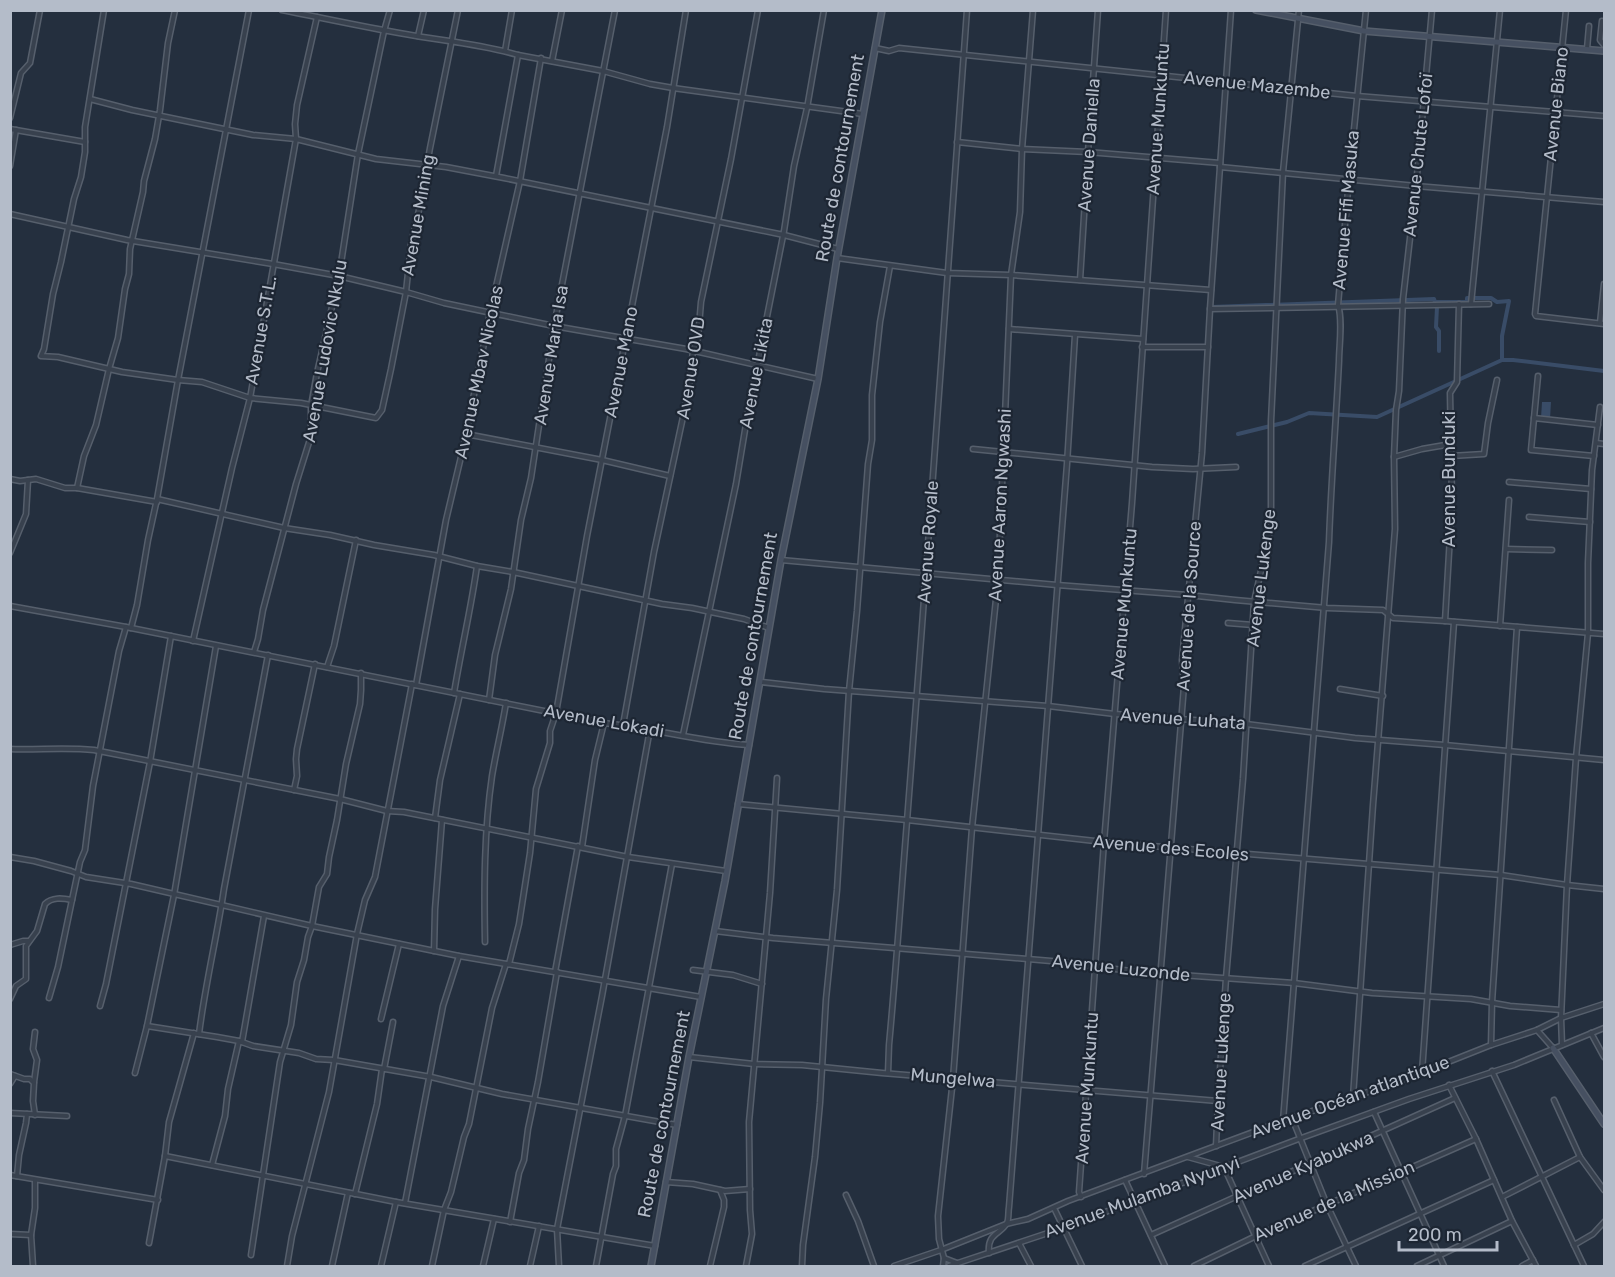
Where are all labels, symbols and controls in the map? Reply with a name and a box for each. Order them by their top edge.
street label: Avenue Munkuntu [1142,42,1174,196]
street label: Avenue Biano [1539,46,1573,162]
street label: Route de contournement [811,52,869,264]
street label: Avenue Mazembe [1182,66,1332,104]
street label: Avenue Chute Lofoï [1398,71,1438,238]
street label: Avenue Daniella [1073,77,1105,213]
street label: Avenue Fifi Masuka [1328,129,1364,291]
street label: Avenue Mining [396,153,440,277]
street label: Avenue Ludovic Nkulu [298,258,352,444]
street label: Avenue S.T.L. [241,274,281,386]
street label: Avenue Mbav Nicolas [450,283,508,461]
street label: Avenue Maria Isa [529,284,573,426]
street label: Avenue Mano [599,304,643,420]
street label: Avenue OVD [672,315,710,421]
street label: Avenue Likita [734,316,778,430]
street label: Avenue Aaron Ngwashi [984,408,1016,602]
street label: Avenue Bunduki [1438,411,1460,547]
street label: Avenue Royale [913,480,943,604]
street label: Avenue Lukenge [1242,508,1280,648]
street label: Avenue de la Source [1172,520,1206,692]
street label: Avenue Munkuntu [1106,527,1142,681]
street label: Route de contournement [724,530,782,742]
street label: Avenue Lokadi [542,700,666,742]
street label: Avenue Luhata [1119,704,1247,734]
street label: Avenue des Ecoles [1092,830,1250,866]
street label: Avenue Luzonde [1051,950,1191,986]
street label: Avenue Lukenge [1206,992,1236,1132]
street label: Route de contournement [633,1009,695,1219]
street label: Avenue Munkuntu [1071,1011,1103,1165]
street label: Avenue Océan atlantique [1248,1051,1452,1143]
street label: Mungelwa [910,1063,996,1093]
street label: Avenue Kyabukwa [1229,1126,1377,1208]
street label: Avenue Mulamba Nyunyi [1041,1151,1243,1243]
street label: Avenue de la Mission [1250,1156,1418,1246]
scale bar [1399,1214,1496,1252]
text: 200 m [1408,1224,1462,1246]

